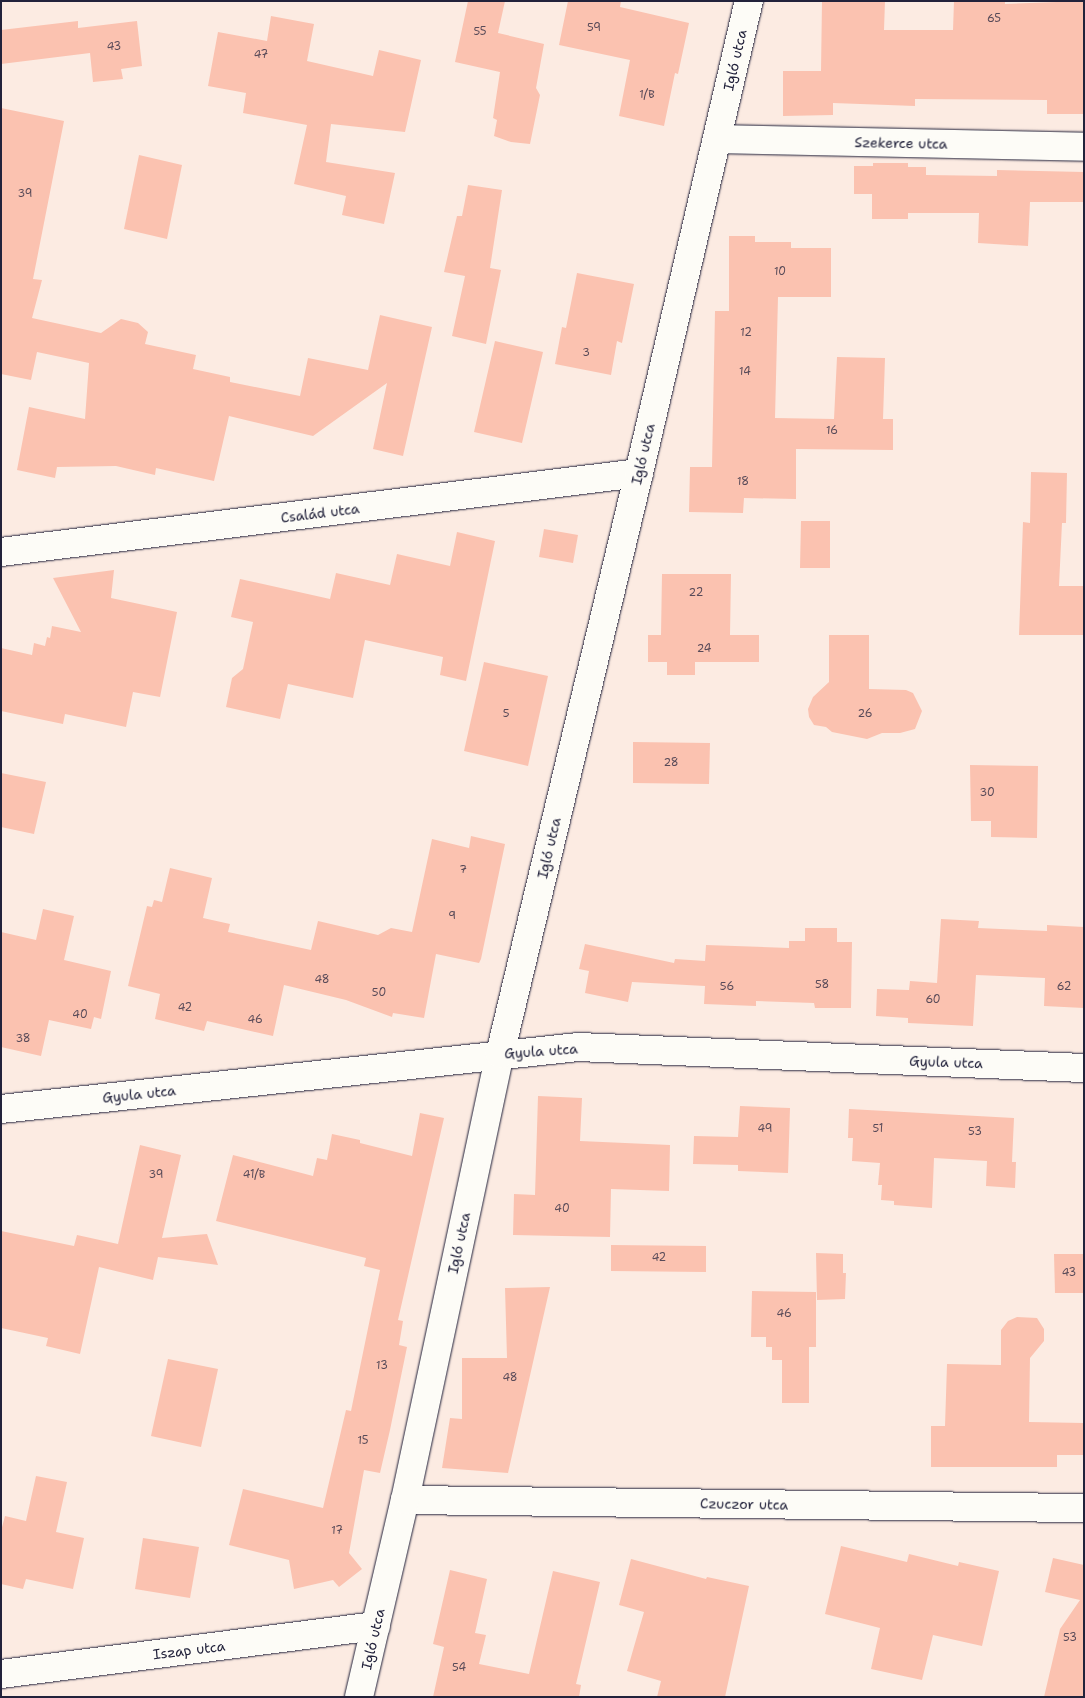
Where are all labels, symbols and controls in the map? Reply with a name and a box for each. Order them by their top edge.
house number: 65 [987,12,1001,26]
house number: 59 [587,21,601,35]
house number: 55 [473,25,487,39]
street label: Igló utca [720,28,750,92]
house number: 43 [107,40,121,54]
house number: 47 [254,48,268,62]
house number: 1/B [639,88,655,102]
street label: Szekerce utca [854,134,948,152]
house number: 39 [18,187,32,201]
house number: 10 [774,265,786,279]
house number: 12 [740,326,752,340]
house number: 3 [582,346,590,360]
house number: 14 [739,365,751,379]
street label: Igló utca [628,422,658,486]
house number: 16 [826,424,838,438]
house number: 18 [737,475,749,489]
street label: Család utca [280,500,360,526]
house number: 22 [689,586,703,600]
house number: 24 [697,642,711,656]
house number: 5 [503,707,509,721]
house number: 26 [858,707,872,721]
house number: 28 [663,756,679,770]
house number: 30 [979,786,995,800]
street label: Igló utca [534,816,564,880]
house number: 7 [459,863,467,877]
house number: 9 [448,909,456,923]
house number: 48 [314,973,330,987]
house number: 58 [815,978,829,992]
house number: 56 [720,980,734,994]
house number: 62 [1057,980,1071,994]
house number: 50 [372,986,386,1000]
house number: 60 [925,993,941,1007]
house number: 42 [178,1001,192,1015]
house number: 40 [72,1008,88,1022]
house number: 46 [247,1013,263,1027]
house number: 38 [15,1032,31,1046]
street label: Gyula utca [504,1040,578,1062]
street label: Gyula utca [909,1052,983,1072]
street label: Gyula utca [101,1082,177,1106]
house number: 49 [758,1122,772,1136]
house number: 51 [873,1122,883,1136]
house number: 53 [968,1125,982,1139]
house number: 39 [149,1168,163,1182]
house number: 41/B [243,1168,265,1182]
house number: 40 [554,1202,570,1216]
street label: Igló utca [444,1211,474,1275]
house number: 42 [652,1251,666,1265]
house number: 43 [1062,1266,1076,1280]
house number: 46 [776,1307,792,1321]
house number: 13 [376,1359,388,1373]
house number: 48 [502,1371,518,1385]
house number: 15 [357,1434,369,1448]
street label: Czuczor utca [700,1495,788,1513]
house number: 17 [331,1524,343,1538]
street label: Igló utca [358,1607,388,1671]
house number: 53 [1063,1631,1077,1645]
street label: Iszap utca [152,1637,226,1663]
house number: 54 [452,1661,466,1675]

